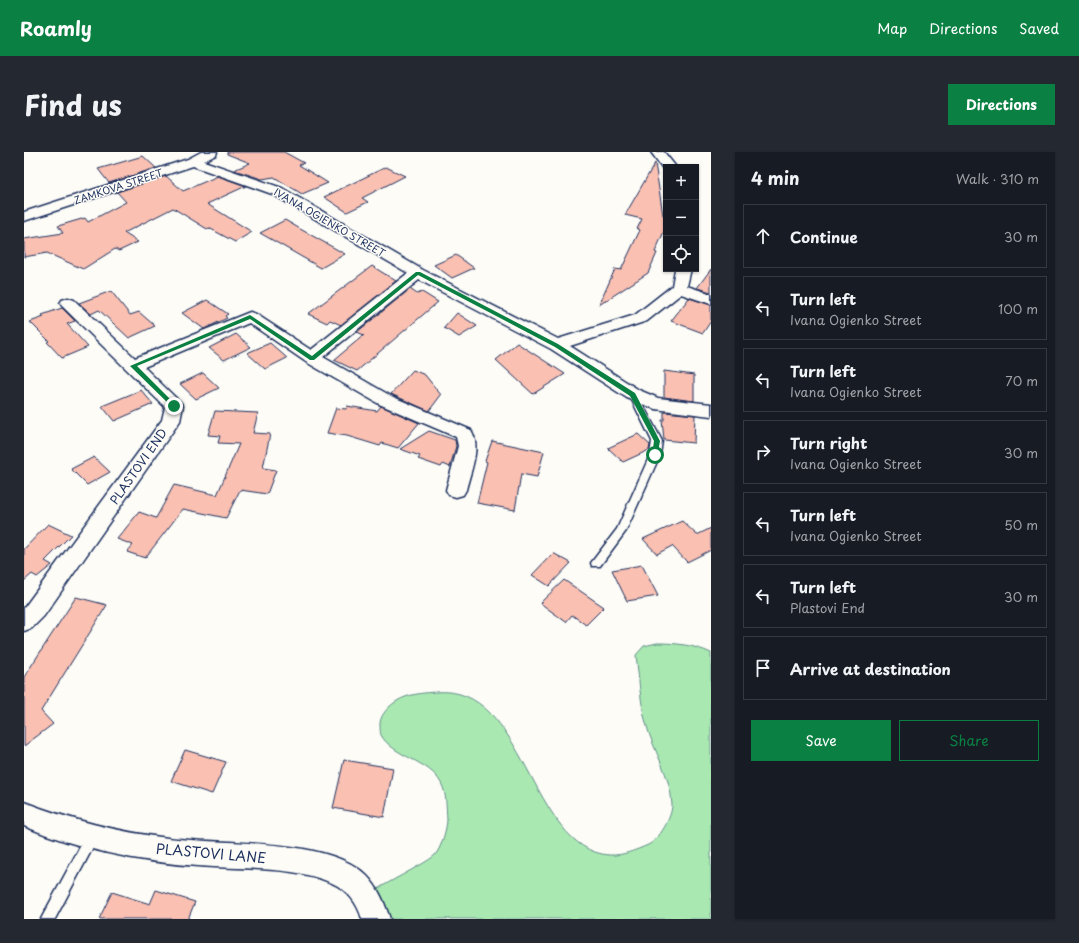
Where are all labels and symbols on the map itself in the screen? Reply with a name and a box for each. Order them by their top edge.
street label: ZAMKOVA STREET [72,164,165,207]
street label: IVANA OGIENKO STREET [272,184,389,260]
route end [165,397,183,415]
street label: PLASTOVI END [105,424,171,508]
route start [646,446,664,464]
street label: PLASTOVI LANE [155,838,267,868]

